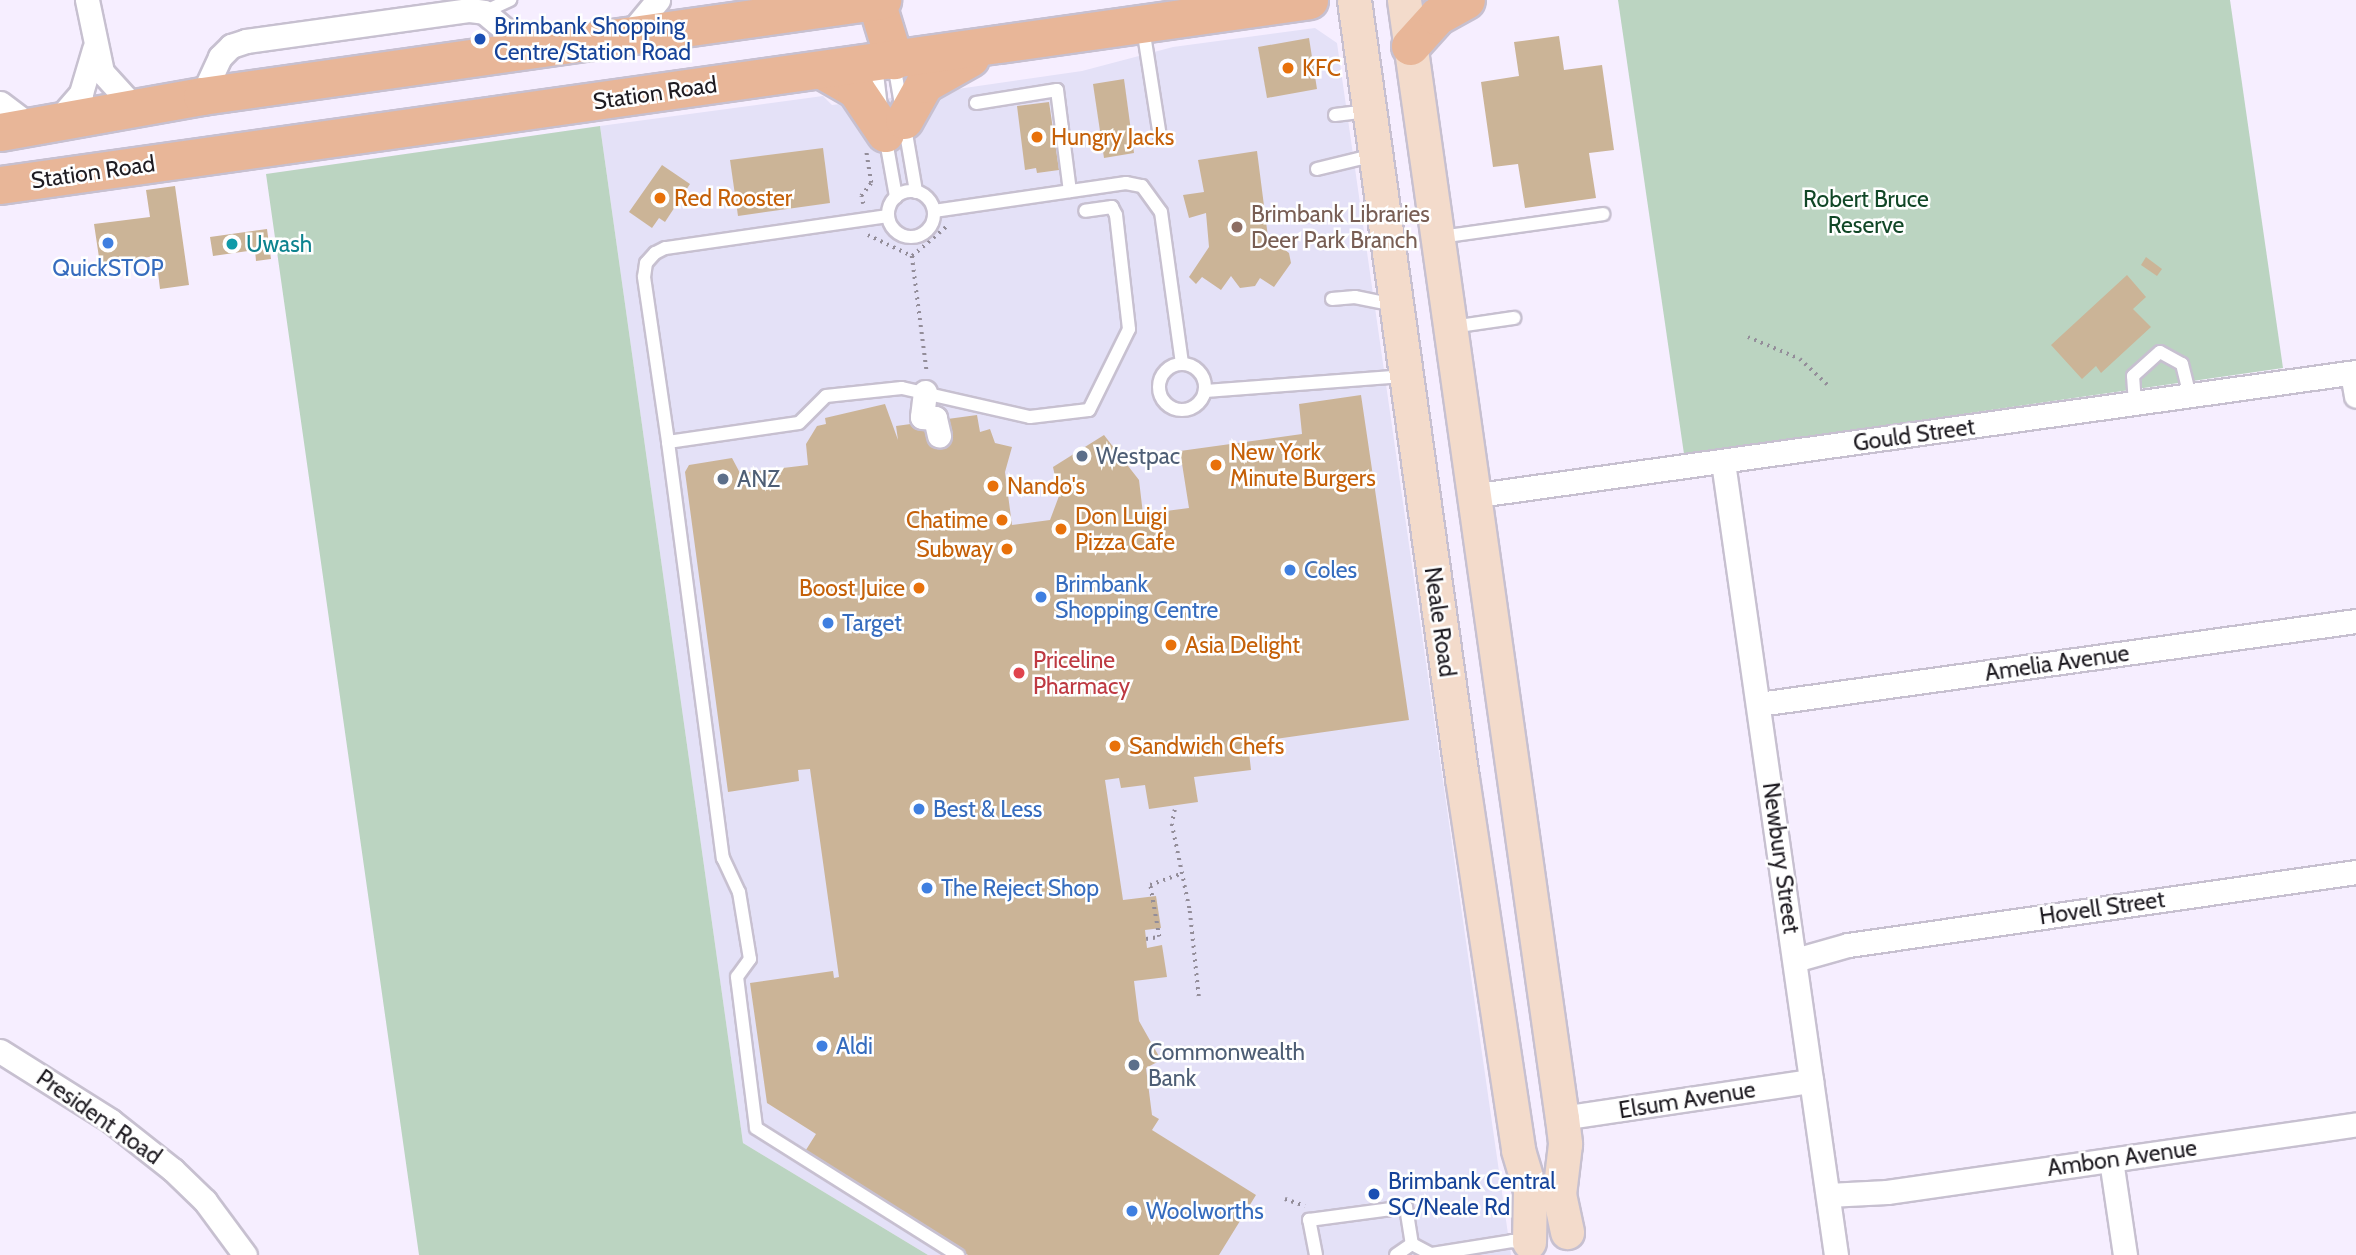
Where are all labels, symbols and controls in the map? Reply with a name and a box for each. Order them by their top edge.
place label: Brimbank Shopping Centre/Station Road [494,12,691,66]
marker: Brimbank Shopping Centre/Station Road [472,31,488,47]
place label: KFC [1302,54,1341,82]
marker: KFC [1280,60,1296,76]
street label: Station Road [591,71,719,115]
place label: Hungry Jacks [1051,123,1174,151]
marker: Hungry Jacks [1029,129,1045,145]
street label: Station Road [29,150,157,194]
place label: Red Rooster [674,184,792,212]
park label: Robert Bruce Reserve [1803,185,1929,239]
marker: Red Rooster [652,190,668,206]
place label: Brimbank Libraries Deer Park Branch [1251,200,1430,254]
marker: Brimbank Libraries Deer Park Branch [1229,219,1245,235]
place label: Uwash [246,230,312,258]
marker: QuickSTOP [100,235,116,251]
marker: Uwash [224,236,240,252]
place label: QuickSTOP [52,254,164,282]
street label: Gould Street [1851,413,1977,457]
place label: New York Minute Burgers [1230,438,1376,492]
place label: Westpac [1096,442,1180,470]
marker: Westpac [1074,448,1090,464]
marker: New York Minute Burgers [1208,457,1224,473]
place label: ANZ [737,465,780,493]
marker: ANZ [715,471,731,487]
place label: Nando's [1007,472,1085,500]
marker: Nando's [985,478,1001,494]
place label: Don Luigi Pizza Cafe [1075,502,1175,556]
place label: Chatime [906,506,988,534]
marker: Chatime [994,512,1010,528]
marker: Don Luigi Pizza Cafe [1053,521,1069,537]
place label: Subway [916,535,993,563]
marker: Subway [999,541,1015,557]
place label: Coles [1304,556,1357,584]
marker: Coles [1282,562,1298,578]
street label: Neale Road [1419,565,1461,679]
place label: Brimbank Shopping Centre [1055,570,1218,624]
place label: Boost Juice [799,574,905,602]
marker: Boost Juice [911,580,927,596]
marker: Brimbank Shopping Centre [1033,589,1049,605]
place label: Target [842,609,902,637]
marker: Target [820,615,836,631]
place label: Asia Delight [1185,631,1300,659]
marker: Asia Delight [1163,637,1179,653]
street label: Amelia Avenue [1983,639,2131,687]
place label: Priceline Pharmacy [1033,646,1130,700]
marker: Priceline Pharmacy [1011,665,1027,681]
place label: Sandwich Chefs [1129,732,1284,760]
marker: Sandwich Chefs [1107,738,1123,754]
street label: Newbury Street [1757,781,1805,935]
place label: Best & Less [933,795,1042,823]
marker: Best & Less [911,801,927,817]
place label: The Reject Shop [941,874,1099,902]
marker: The Reject Shop [919,880,935,896]
street label: Hovell Street [2038,886,2166,930]
place label: Aldi [836,1032,873,1060]
marker: Aldi [814,1038,830,1054]
place label: Commonwealth Bank [1148,1038,1305,1092]
marker: Commonwealth Bank [1126,1057,1142,1073]
street label: President Road [31,1064,167,1170]
street label: Elsum Avenue [1617,1076,1757,1124]
street label: Ambon Avenue [2045,1134,2199,1182]
place label: Brimbank Central SC/Neale Rd [1388,1167,1556,1221]
marker: Brimbank Central SC/Neale Rd [1366,1186,1382,1202]
place label: Woolworths [1146,1197,1264,1225]
marker: Woolworths [1124,1203,1140,1219]

